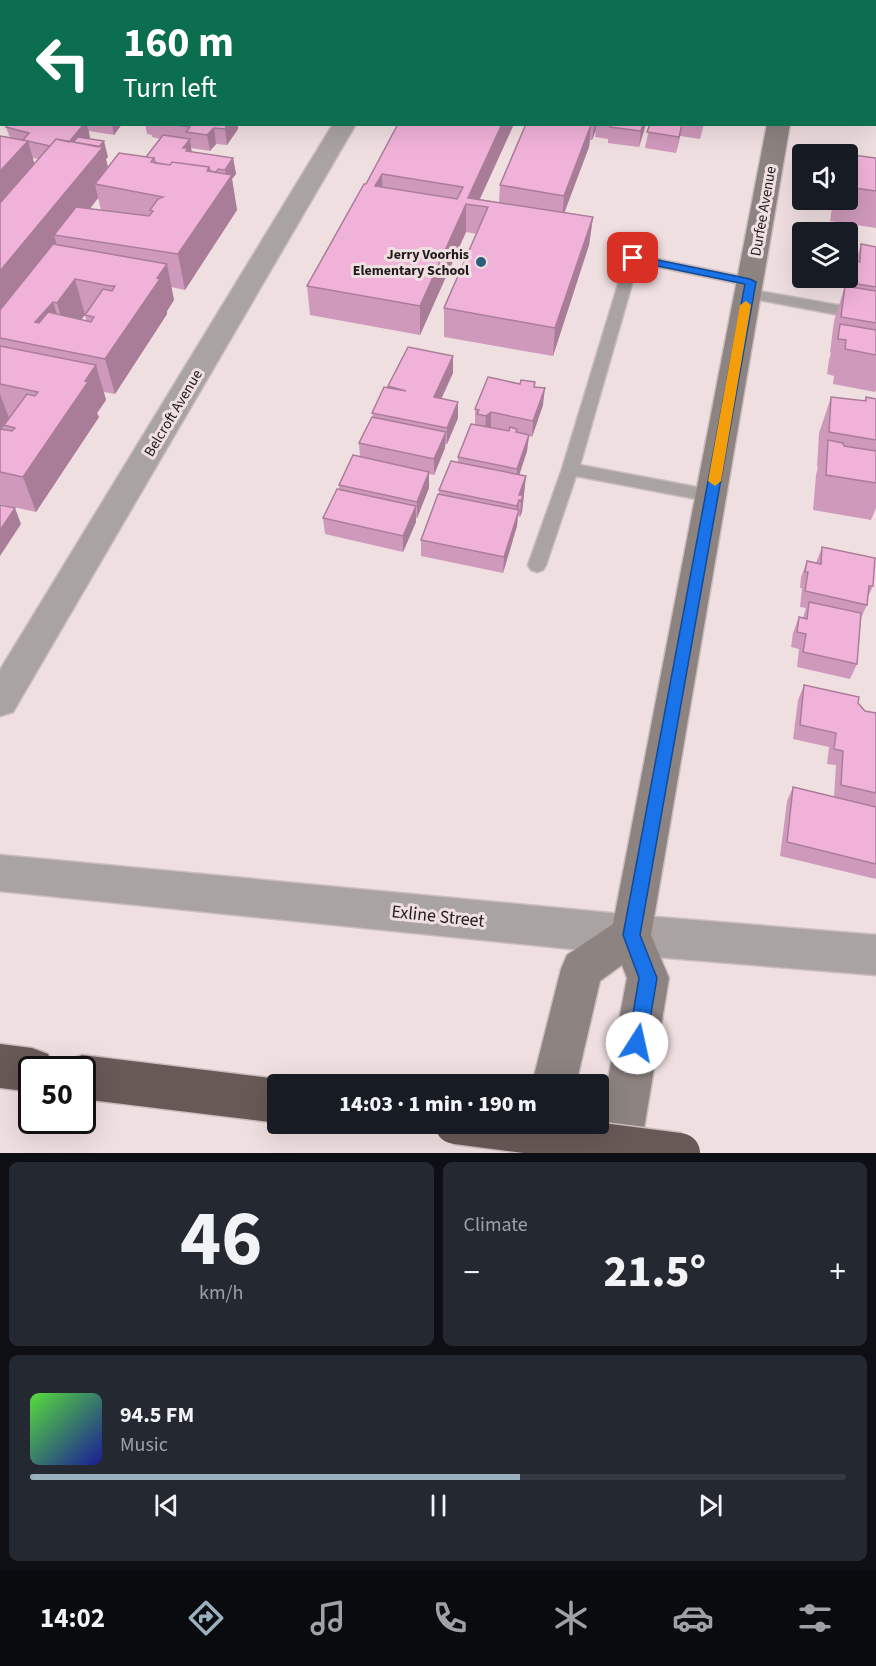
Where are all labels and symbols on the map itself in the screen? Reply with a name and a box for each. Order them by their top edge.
street label: Durfee Avenue [745,164,782,258]
pin [607,232,658,283]
place label: Jerry Voorhis Elementary School [353,245,469,281]
marker: Jerry Voorhis Elementary School [474,255,488,269]
street label: Belcroft Avenue [139,366,208,461]
street label: Exline Street [390,899,486,934]
position arrow [605,1011,669,1075]
speed limit sign: 50 [18,1056,96,1134]

